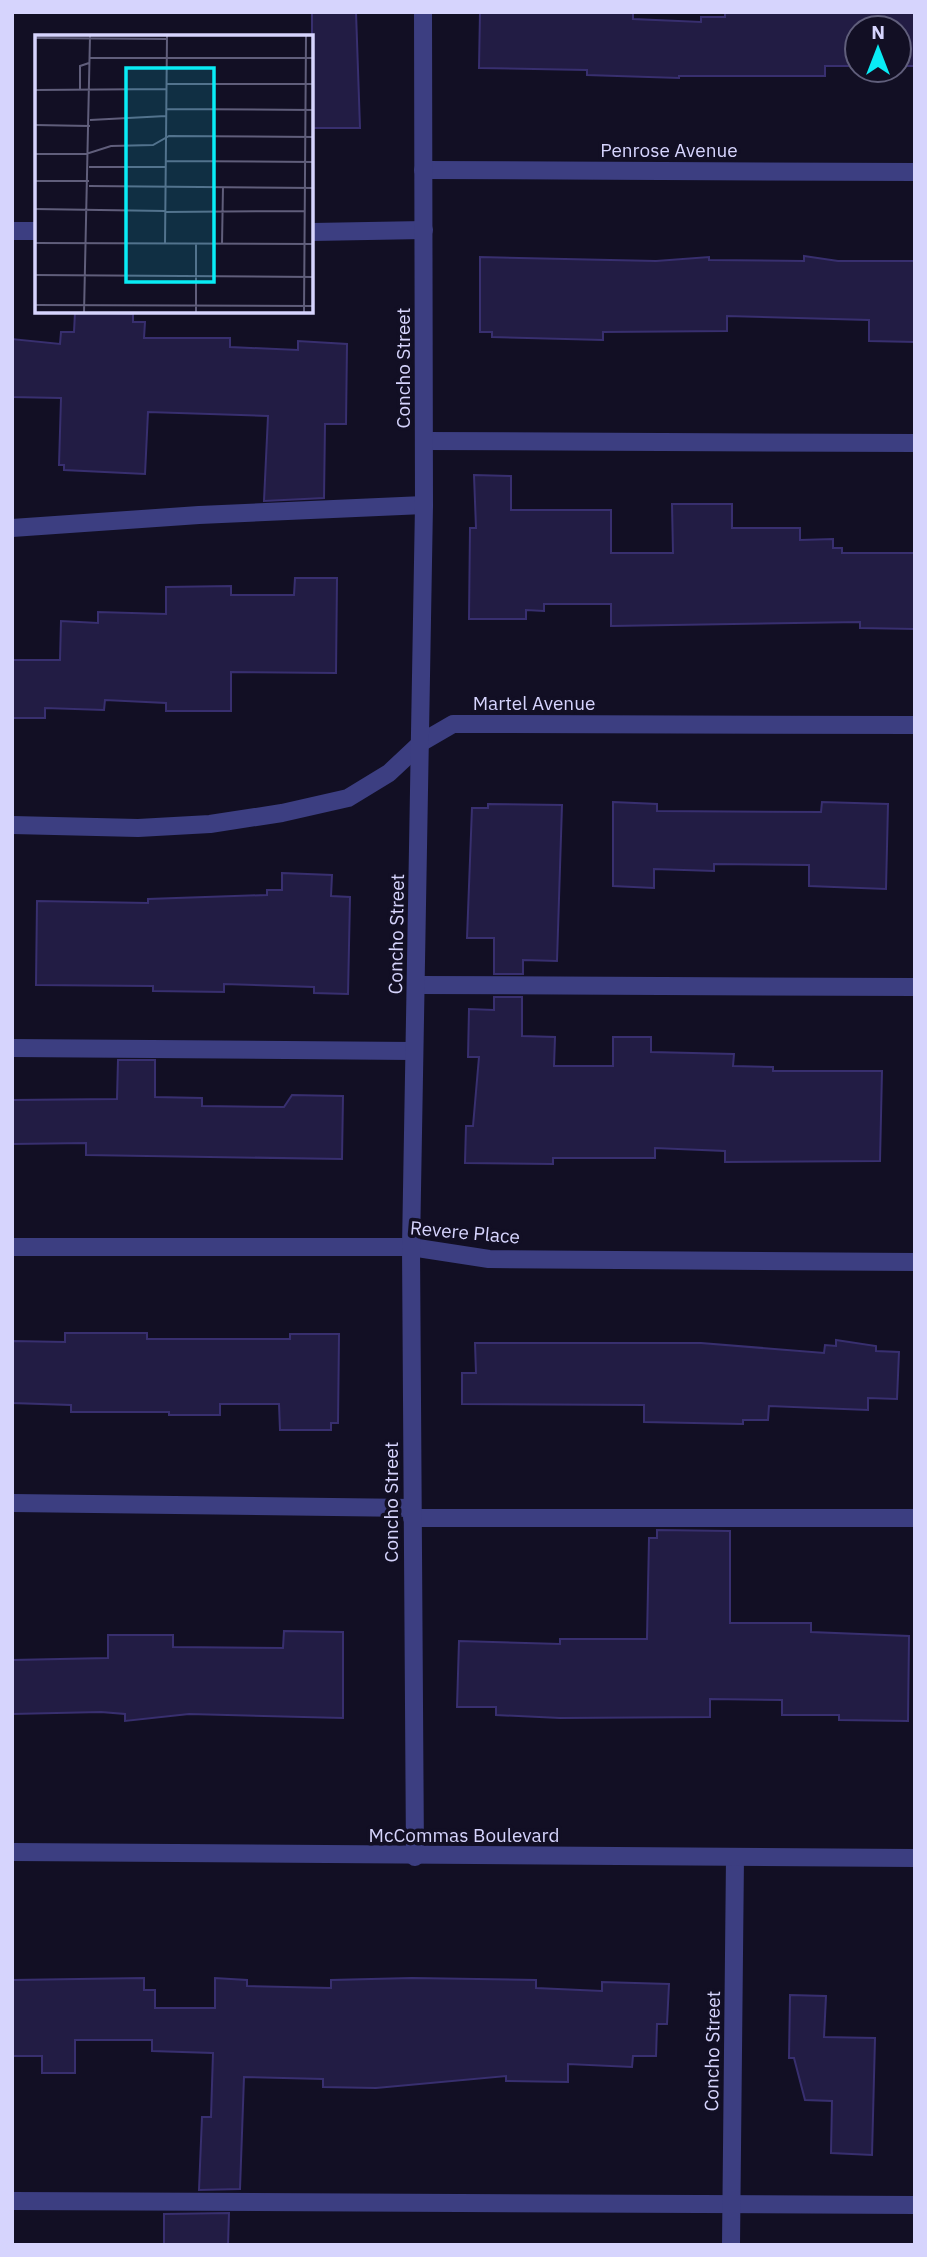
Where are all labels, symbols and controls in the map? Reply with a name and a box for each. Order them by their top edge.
north arrow [843,14,913,84]
text: N [871,20,885,44]
inset map [35,35,313,313]
street label: Penrose Avenue [600,138,738,162]
street label: Concho Street [391,308,415,428]
street label: Martel Avenue [473,691,595,715]
street label: Concho Street [383,873,409,995]
street label: Revere Place [409,1215,521,1249]
street label: Concho Street [379,1442,403,1562]
street label: McCommas Boulevard [369,1823,559,1847]
street label: Concho Street [699,1990,725,2112]

